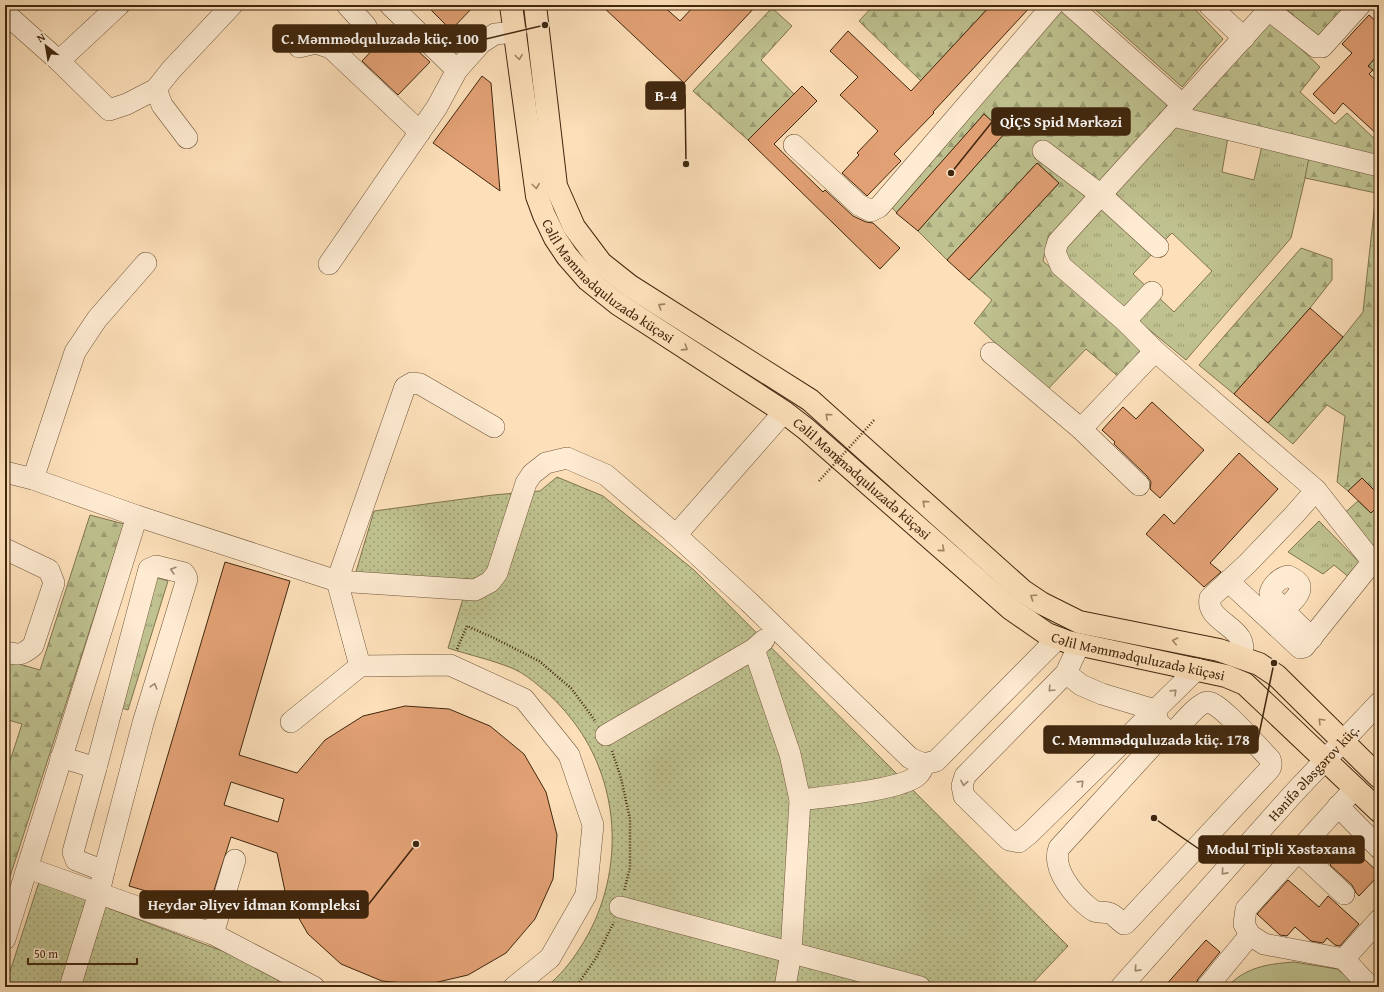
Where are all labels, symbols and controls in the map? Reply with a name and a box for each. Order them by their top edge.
callout: C. Məmmədquluzadə küç. 100 [273,25,486,52]
north arrow [26,26,66,66]
text: N [34,28,49,46]
text: C. Məmmədquluzadə küç. 100 [281,28,479,49]
one-way arrow [514,54,523,60]
callout: B-4 [646,82,685,109]
text: B-4 [655,85,677,106]
callout: QİÇS Spid Mərkəzi [992,108,1130,135]
text: QİÇS Spid Mərkəzi [1000,111,1122,132]
one-way arrow [531,183,540,189]
street label: Cəlil Məmmədquluzadə küçəsi [537,216,678,348]
one-way arrow [659,303,666,310]
one-way arrow [681,343,688,350]
street label: Cəlil Məmmədquluzadə küçəsi [789,413,935,544]
one-way arrow [825,413,833,421]
one-way arrow [922,500,930,507]
one-way arrow [937,544,944,551]
one-way arrow [170,566,177,575]
one-way arrow [1030,594,1037,602]
street label: Cəlil Məmmədquluzadə küçəsi [1049,627,1227,685]
one-way arrow [1172,637,1178,646]
one-way arrow [149,683,158,690]
one-way arrow [1048,684,1056,692]
one-way arrow [1169,689,1177,697]
one-way arrow [1318,718,1326,725]
street label: Hənifə Ələsgərov küç. [1263,720,1364,826]
callout: C. Məmmədquluzadə küç. 178 [1044,726,1258,753]
text: C. Məmmədquluzadə küç. 178 [1052,729,1250,750]
one-way arrow [960,780,969,787]
one-way arrow [1076,780,1084,788]
callout: Modul Tipli Xəstəxana [1199,836,1364,863]
text: Modul Tipli Xəstəxana [1206,838,1356,859]
one-way arrow [1222,867,1229,875]
callout: Heydər Əliyev İdman Kompleksi [140,891,368,918]
text: Heydər Əliyev İdman Kompleksi [148,894,360,915]
scale bar [28,940,137,966]
text: 50 m [34,945,58,962]
one-way arrow [1135,964,1142,971]

